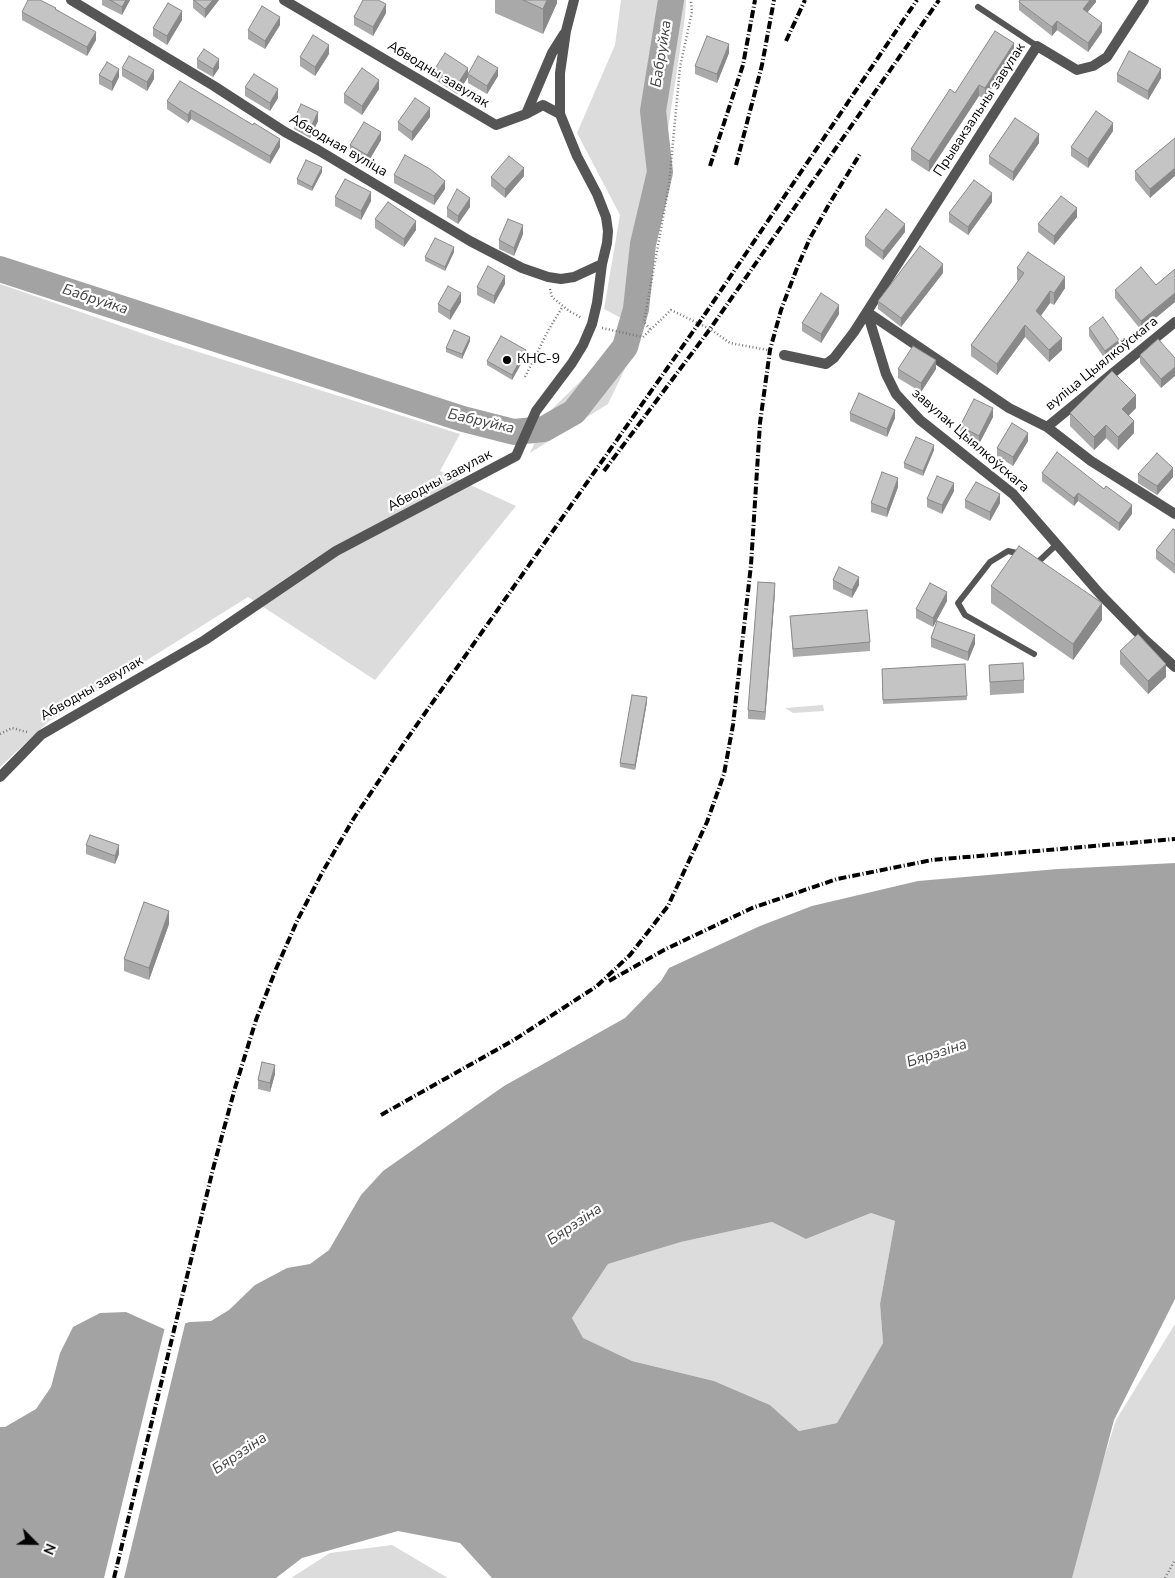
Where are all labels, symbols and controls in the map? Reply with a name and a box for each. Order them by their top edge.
water label: Бабруйка [648,19,676,89]
street label: Абводны завулак [384,38,492,112]
street label: Прывакзальны завулак [931,40,1029,180]
street label: Абводная вуліца [286,111,390,181]
water label: Бабруйка [60,281,130,319]
street label: вуліца Цыялкоўскага [1042,313,1162,415]
place label: КНС-9 [517,352,560,368]
marker: КНС-9 [501,354,513,366]
street label: завулак Цыялкоўскага [908,385,1032,497]
water label: Бабруйка [446,406,516,438]
street label: Абводны завулак [385,446,495,516]
street label: Абводны завулак [38,653,146,725]
water label: Бярэзіна [905,1036,969,1072]
water label: Бярэзіна [544,1200,606,1250]
water label: Бярэзіна [209,1429,271,1479]
north arrow [10,1518,60,1568]
text: N [38,1541,60,1558]

